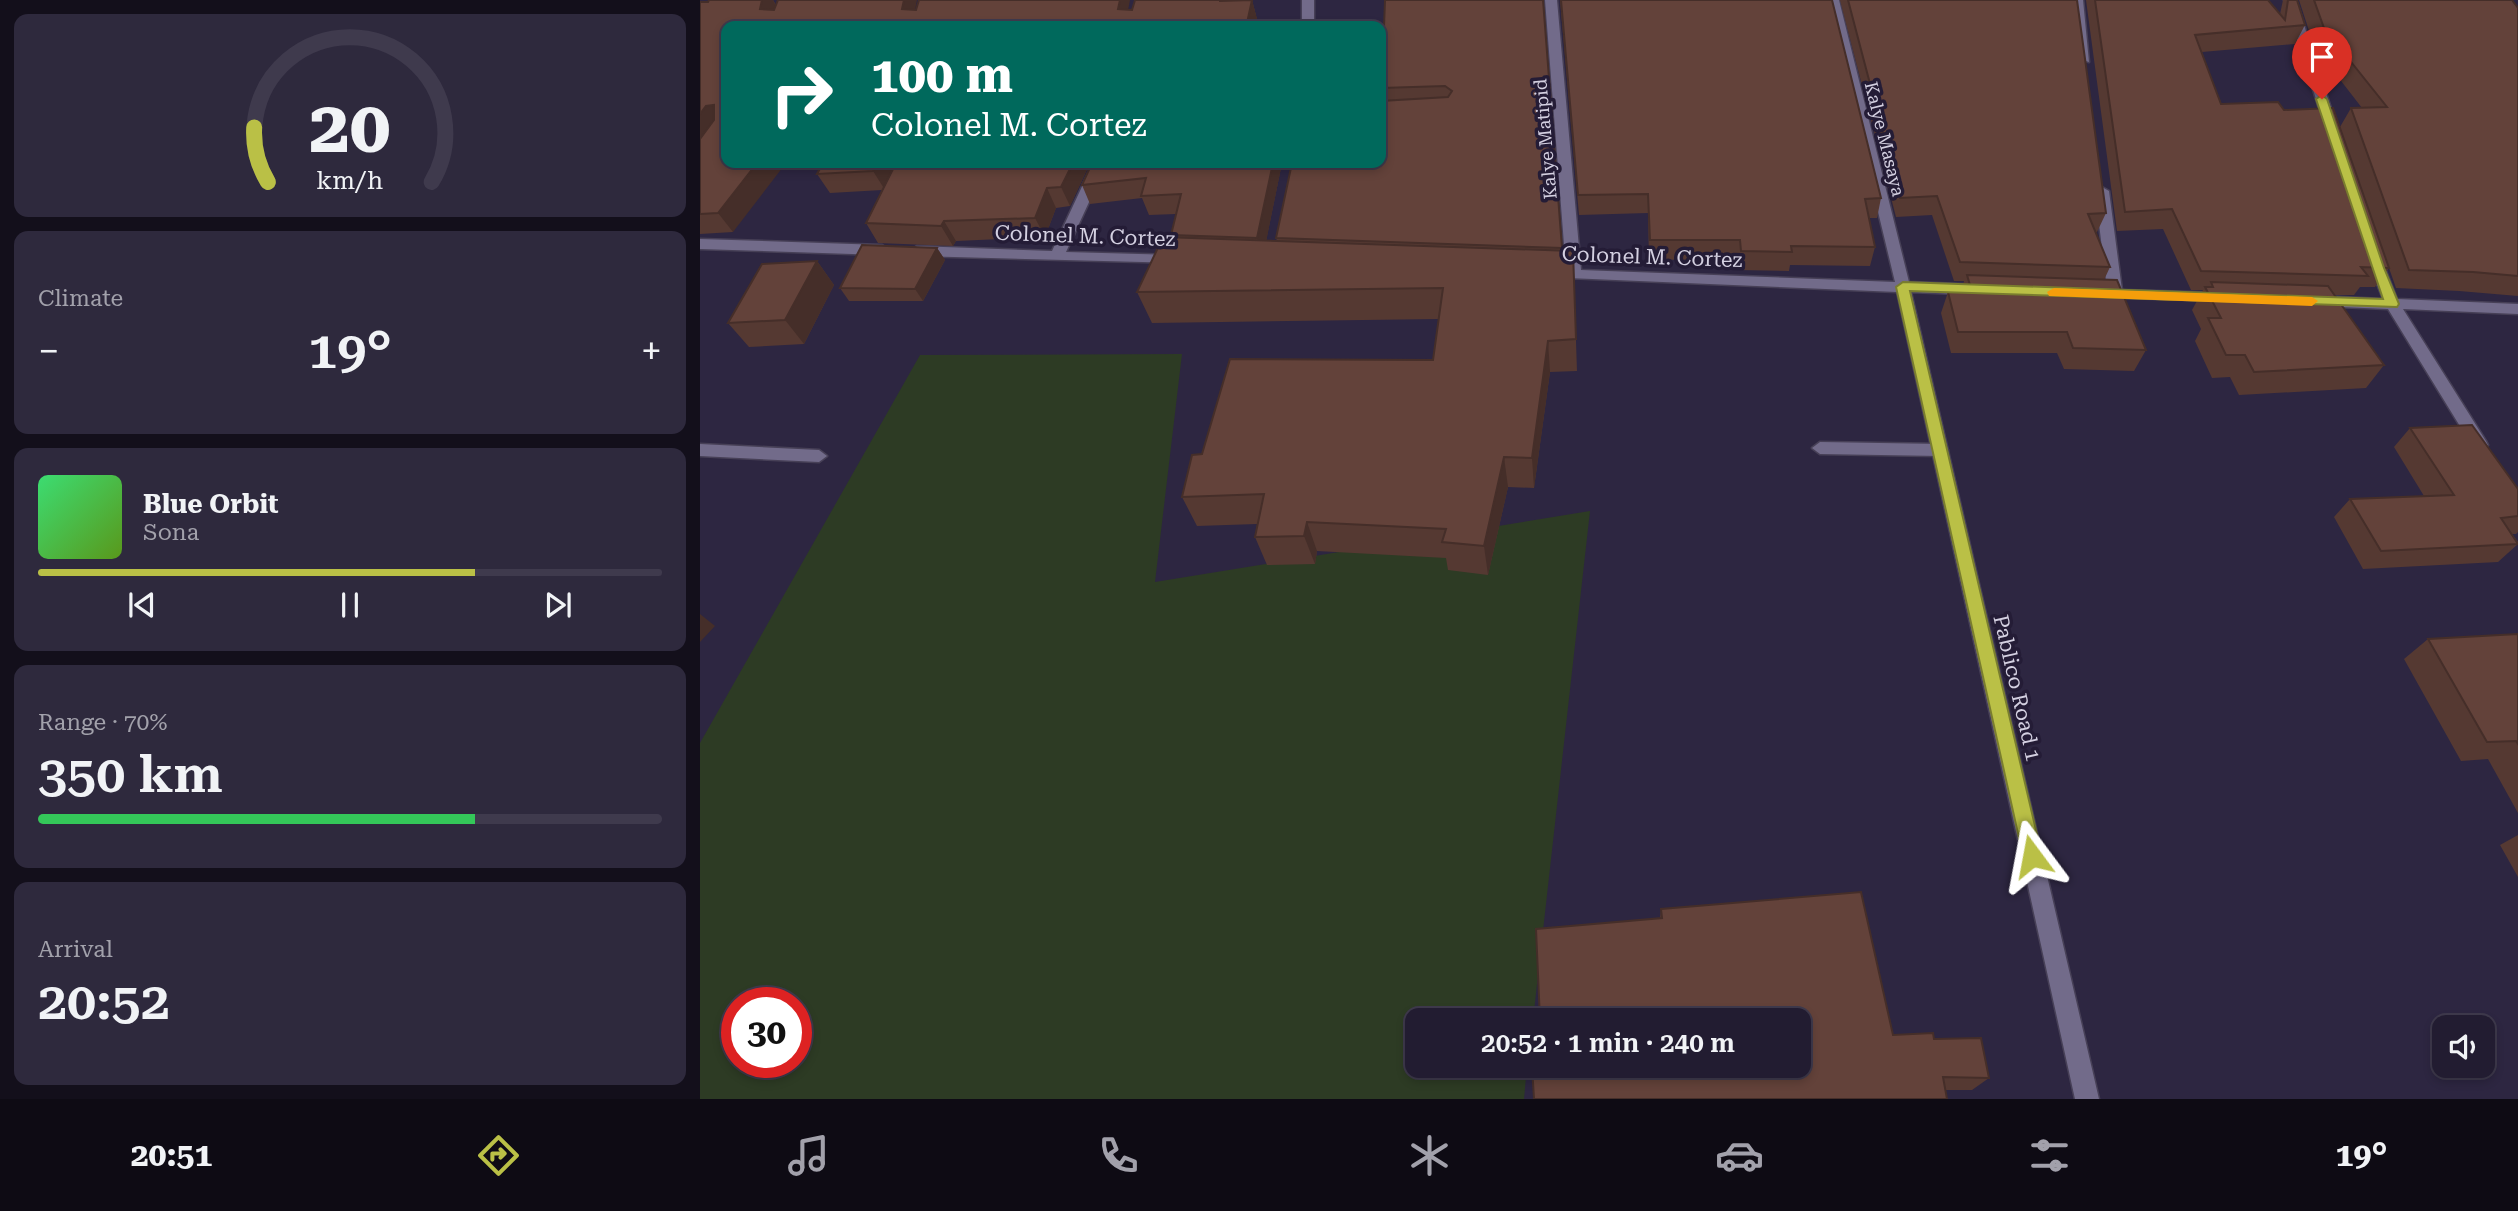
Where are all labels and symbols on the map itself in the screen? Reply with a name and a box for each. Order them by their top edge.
pin [2292,27,2352,99]
street label: Kalye Matipid [1529,77,1561,200]
street label: Kalye Masaya [1861,80,1909,199]
street label: Colonel M. Cortez [994,221,1176,251]
street label: Colonel M. Cortez [1561,242,1743,272]
street label: Pablico Road 1 [1988,612,2046,764]
position arrow [1995,819,2069,893]
speed limit sign: 30 [721,987,812,1078]

